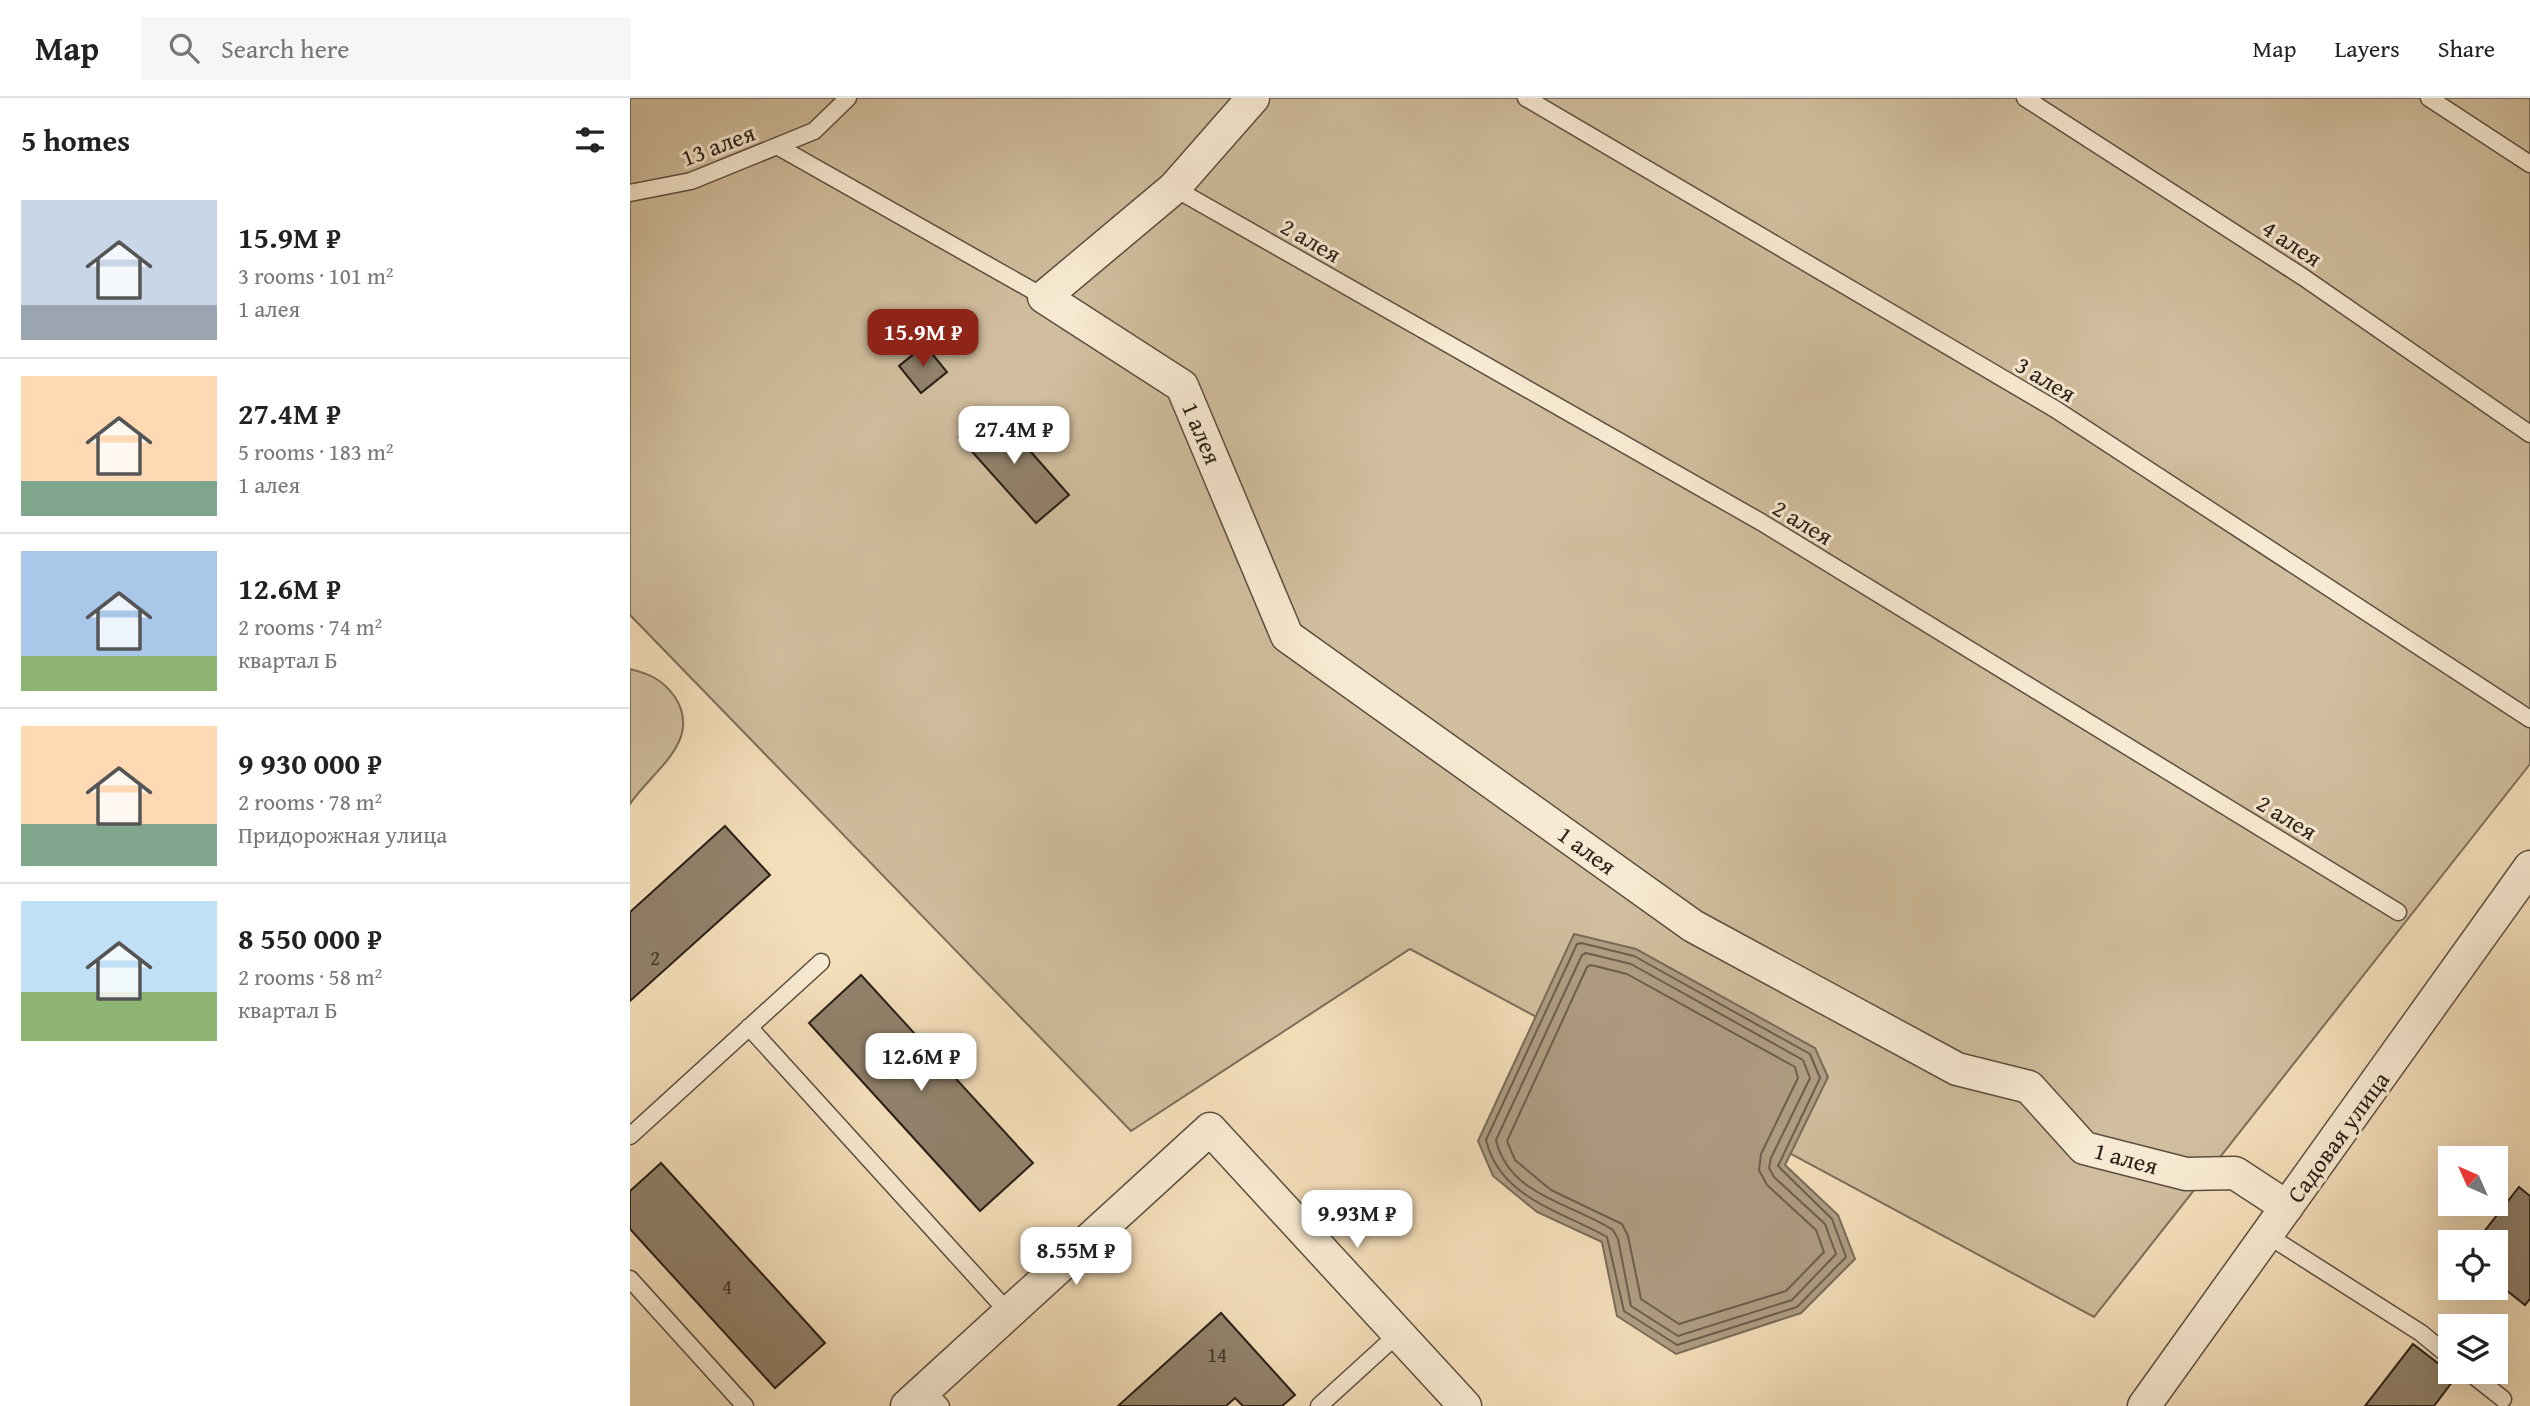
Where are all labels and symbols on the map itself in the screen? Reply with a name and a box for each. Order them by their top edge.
street label: 13 алея [676,115,760,175]
street label: 2 алея [1274,209,1348,271]
street label: 4 алея [2255,211,2329,275]
pin: 15.9M ₽ [858,310,988,369]
street label: 3 алея [2009,347,2083,411]
street label: 1 алея [1173,396,1231,470]
pin: 27.4M ₽ [949,406,1079,466]
street label: 2 алея [1766,490,1840,554]
street label: 2 алея [2250,785,2324,849]
street label: 1 алея [1550,817,1624,883]
house number: 2 [650,942,660,973]
pin: 12.6M ₽ [856,1034,986,1093]
street label: Садовая улица [2278,1064,2398,1210]
street label: 1 алея [2090,1133,2162,1183]
north arrow [2438,1146,2508,1216]
pin: 9.93M ₽ [1292,1190,1422,1250]
pin: 8.55M ₽ [1011,1228,1141,1287]
house number: 4 [722,1271,732,1302]
house number: 14 [1207,1339,1227,1370]

